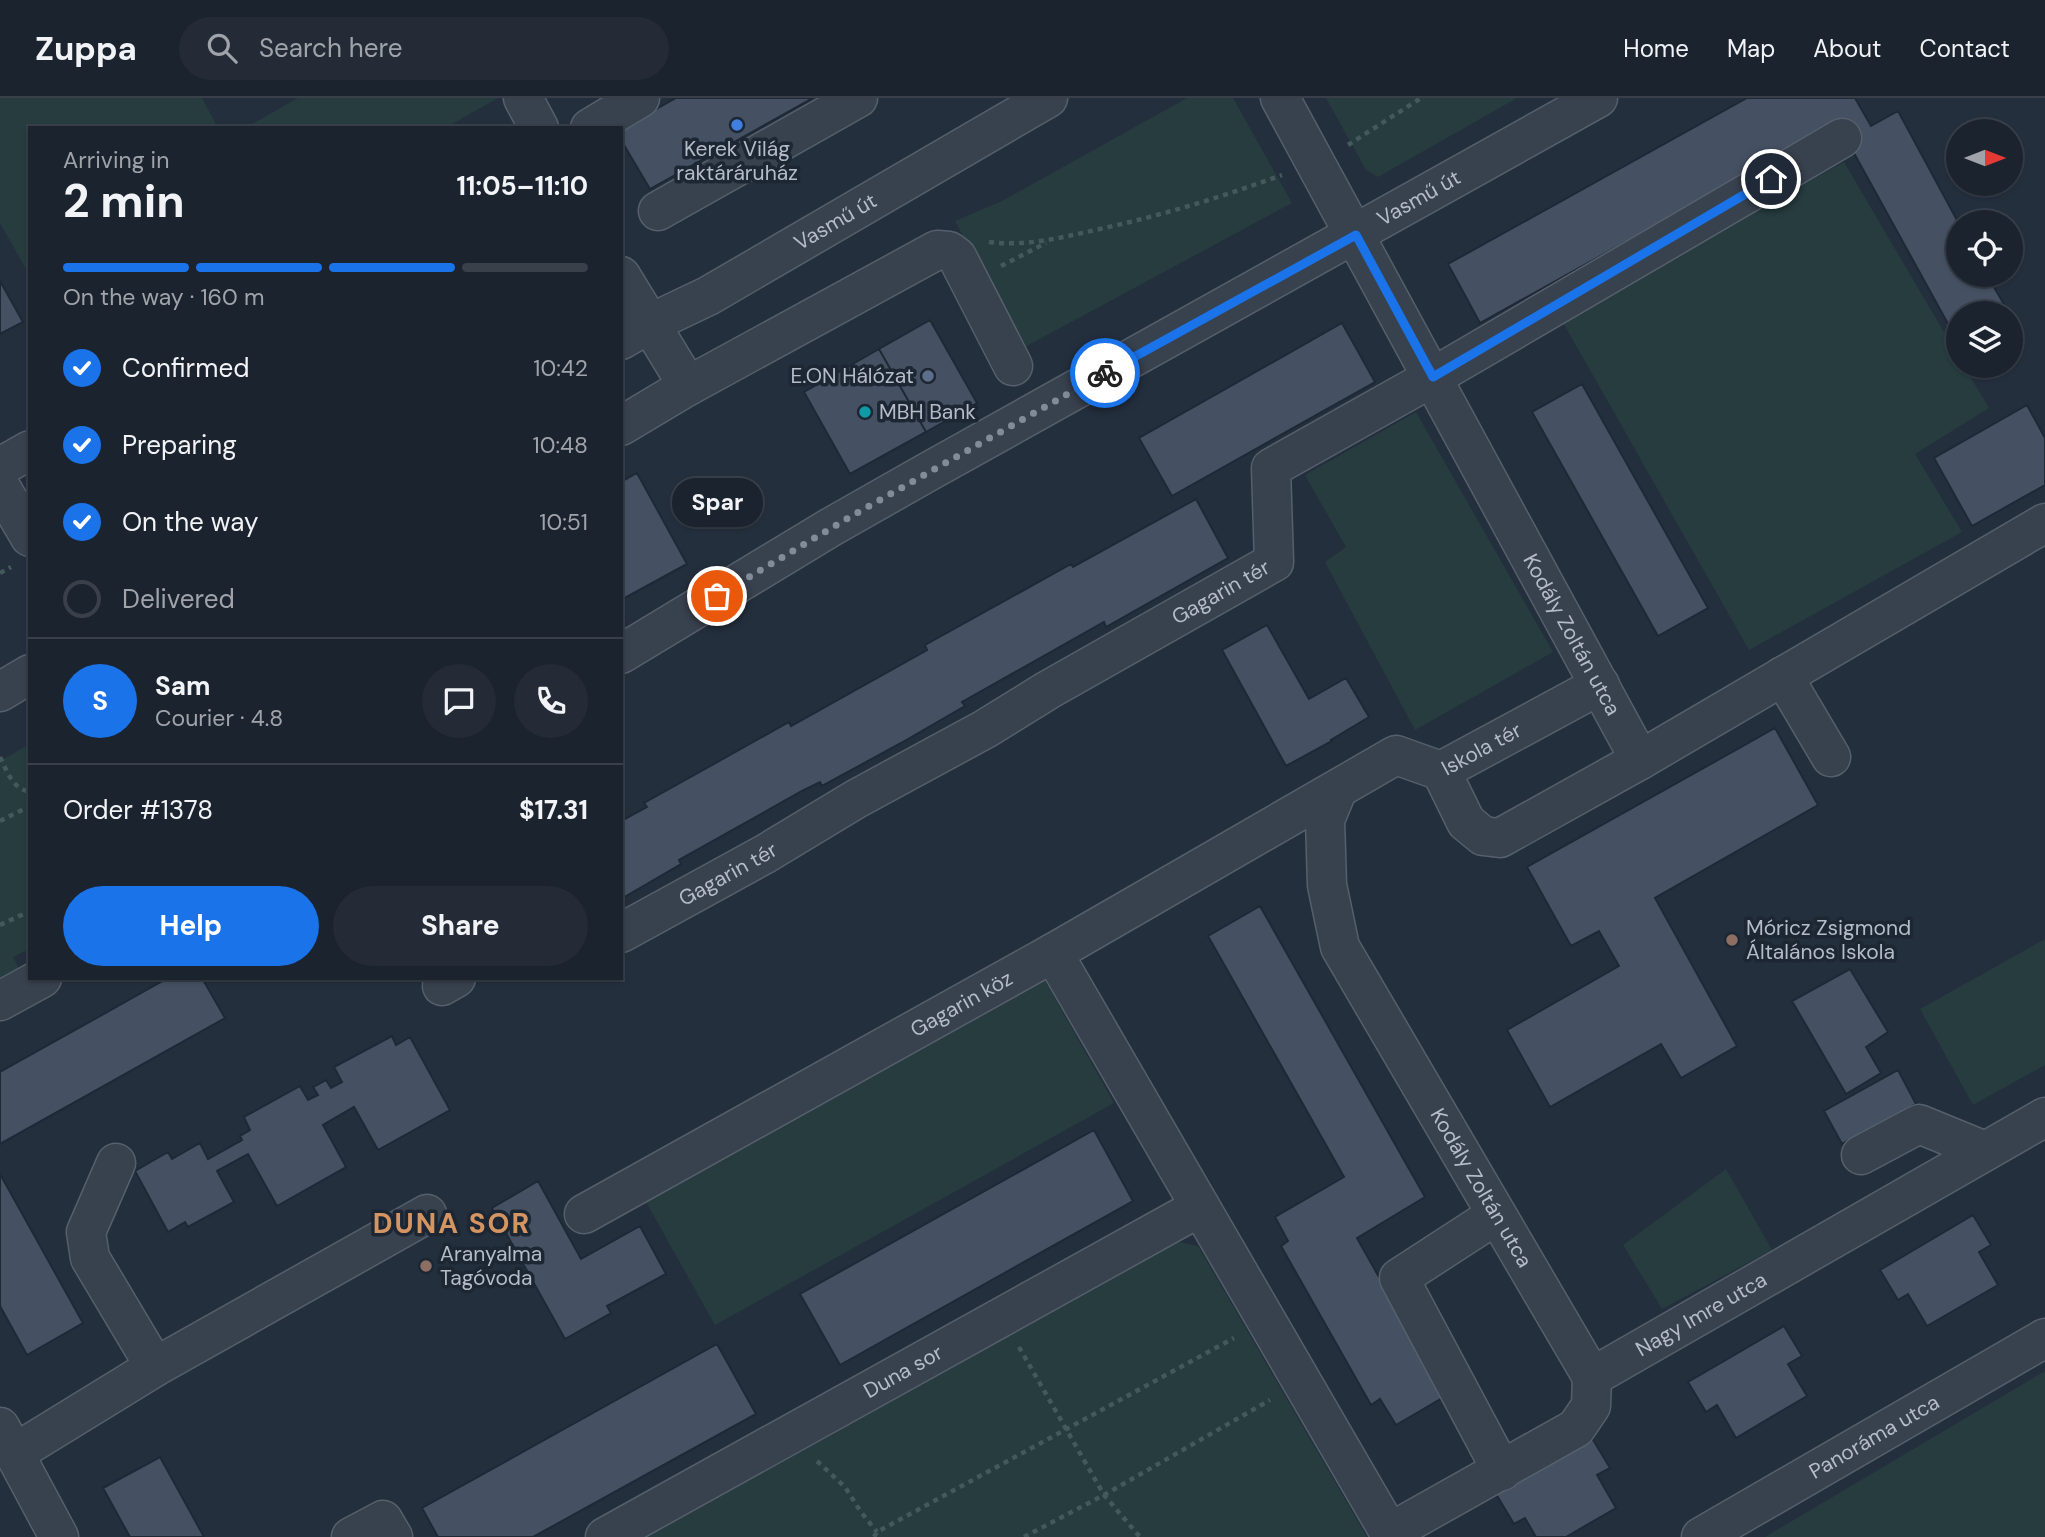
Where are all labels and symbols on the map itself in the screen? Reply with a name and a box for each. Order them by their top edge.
marker: Kerek Világ raktáráruház [729,117,745,133]
north arrow [1946,119,2023,196]
place label: Kerek Világ raktáráruház [676,135,798,187]
pin [1741,149,1801,209]
street label: Vasmű út [1372,163,1466,233]
street label: Vasmű út [789,187,882,257]
courier [1070,338,1140,408]
place label: E.ON Hálózat [790,362,914,390]
marker: E.ON Hálózat [920,368,936,384]
place label: MBH Bank [879,398,976,426]
marker: MBH Bank [857,404,873,420]
callout: Spar [672,477,762,526]
street label: Kodály Zoltán utca [1517,549,1627,720]
street label: Gagarin tér [1167,553,1275,631]
pin [687,566,747,626]
street label: Iskola tér [1436,716,1527,782]
street label: Gagarin tér [674,836,783,913]
place label: Móricz Zsigmond Általános Iskola [1746,914,1911,966]
marker: Móricz Zsigmond Általános Iskola [1724,932,1740,948]
street label: Gagarin köz [905,964,1018,1044]
street label: Kodály Zoltán utca [1424,1103,1539,1273]
district label: DUNA SOR [373,1205,531,1242]
place label: Aranyalma Tagóvoda [440,1240,542,1292]
marker: Aranyalma Tagóvoda [418,1258,434,1274]
street label: Nagy Imre utca [1631,1266,1772,1363]
street label: Duna sor [859,1338,948,1405]
street label: Panoráma utca [1804,1388,1944,1486]

